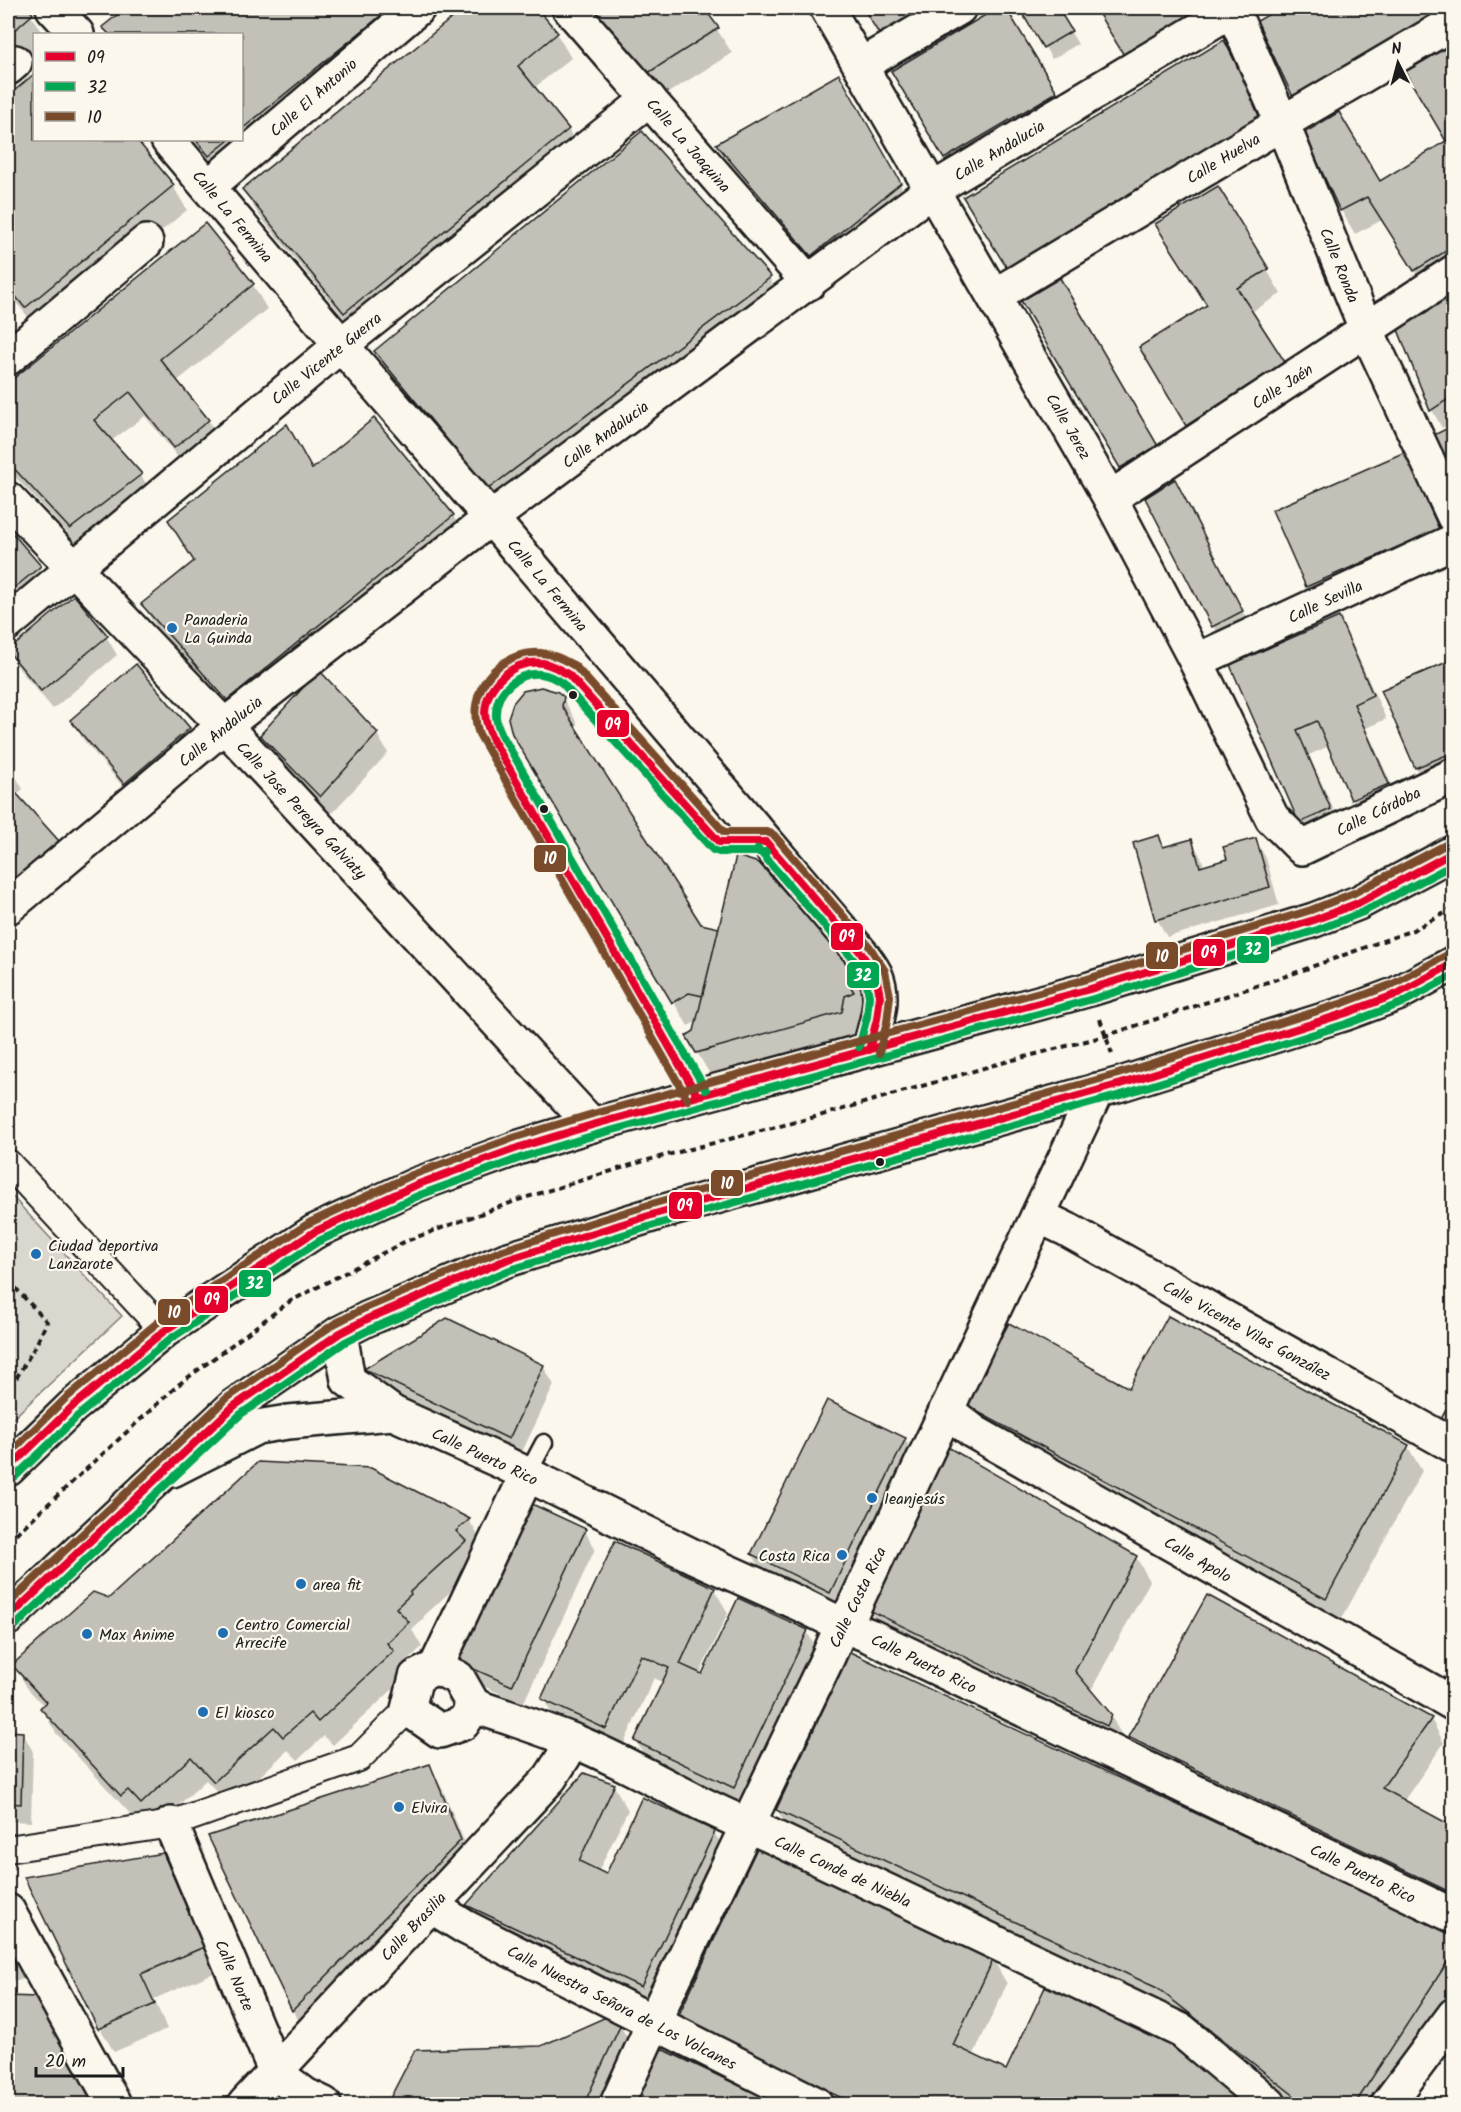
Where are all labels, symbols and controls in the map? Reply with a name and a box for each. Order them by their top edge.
legend [33,33,243,141]
north arrow [1368,33,1428,93]
text: N [1390,37,1403,63]
text: 09 [87,44,105,73]
street label: Calle El Antonio [264,53,364,143]
text: 32 [87,74,108,103]
street label: Calle La Joaquina [640,93,736,199]
text: 10 [87,104,102,133]
street label: Calle Andalucia [949,114,1050,188]
street label: Calle Huelva [1182,127,1266,191]
street label: Calle La Fermina [185,165,278,269]
street label: Calle Ronda [1312,224,1365,307]
street label: Calle Vicente Guerra [266,307,388,412]
street label: Calle Jaén [1247,358,1319,417]
street label: Calle Jerez [1039,389,1097,465]
street label: Calle Andalucia [557,395,655,475]
street label: Calle La Fermina [500,534,593,638]
street label: Calle Sevilla [1284,574,1367,631]
place label: Panaderia La Guinda [184,608,252,651]
marker: Panaderia La Guinda [165,621,179,635]
unlabelled marker [567,689,579,701]
street label: Calle Andalucia [173,690,269,774]
line badge: 09 [596,709,630,738]
text: 09 [605,713,621,738]
street label: Calle Jose Pereyra Galviaty [230,736,372,886]
street label: Calle Córdoba [1332,781,1425,844]
unlabelled marker [538,803,550,815]
line badge: 10 [533,844,567,873]
text: 10 [543,847,557,872]
line badge: 09 [830,922,864,951]
text: 09 [839,925,855,950]
line badge: 32 [1236,935,1270,964]
line badge: 09 [1192,938,1226,967]
text: 32 [1243,938,1262,963]
line badge: 10 [1145,941,1179,970]
text: 09 [1201,941,1217,966]
text: 10 [1155,945,1169,970]
line badge: 32 [846,961,880,989]
text: 32 [853,964,872,989]
unlabelled marker [874,1156,886,1168]
line badge: 10 [710,1169,744,1197]
text: 10 [720,1172,734,1197]
line badge: 09 [668,1191,703,1220]
text: 09 [677,1194,693,1219]
place label: Ciudad deportiva Lanzarote [48,1234,159,1277]
marker: Ciudad deportiva Lanzarote [29,1247,43,1261]
line badge: 32 [238,1269,272,1298]
text: 32 [245,1272,264,1297]
street label: Calle Vicente Vilas González [1158,1275,1335,1388]
line badge: 09 [194,1285,229,1314]
text: 09 [204,1288,220,1313]
line badge: 10 [157,1298,191,1326]
text: 10 [167,1301,181,1326]
street label: Calle Puerto Rico [427,1422,542,1493]
place label: Ieanjesús [884,1487,945,1512]
marker: Ieanjesús [865,1491,879,1505]
street label: Calle Apolo [1159,1531,1236,1590]
street label: Calle Costa Rica [823,1543,894,1653]
place label: Costa Rica [758,1544,830,1569]
marker: Costa Rica [835,1548,849,1562]
place label: area fit [313,1573,362,1598]
marker: area fit [294,1577,308,1591]
place label: Centro Comercial Arrecife [235,1613,350,1656]
place label: Max Anime [99,1623,174,1648]
marker: Centro Comercial Arrecife [216,1626,230,1640]
marker: Max Anime [80,1627,94,1641]
street label: Calle Puerto Rico [866,1628,980,1701]
place label: El kiosco [215,1701,274,1726]
marker: El kiosco [196,1705,210,1719]
place label: Elvira [411,1796,448,1821]
marker: Elvira [392,1800,406,1814]
street label: Calle Conde de Niebla [770,1830,915,1915]
street label: Calle Puerto Rico [1305,1838,1419,1911]
street label: Calle Brasilia [375,1887,453,1968]
street label: Calle Norte [207,1936,260,2015]
street label: Calle Nuestra Señora de Los Volcanes [502,1939,741,2077]
scale bar [36,2040,123,2078]
text: 20 m [45,2048,86,2077]

